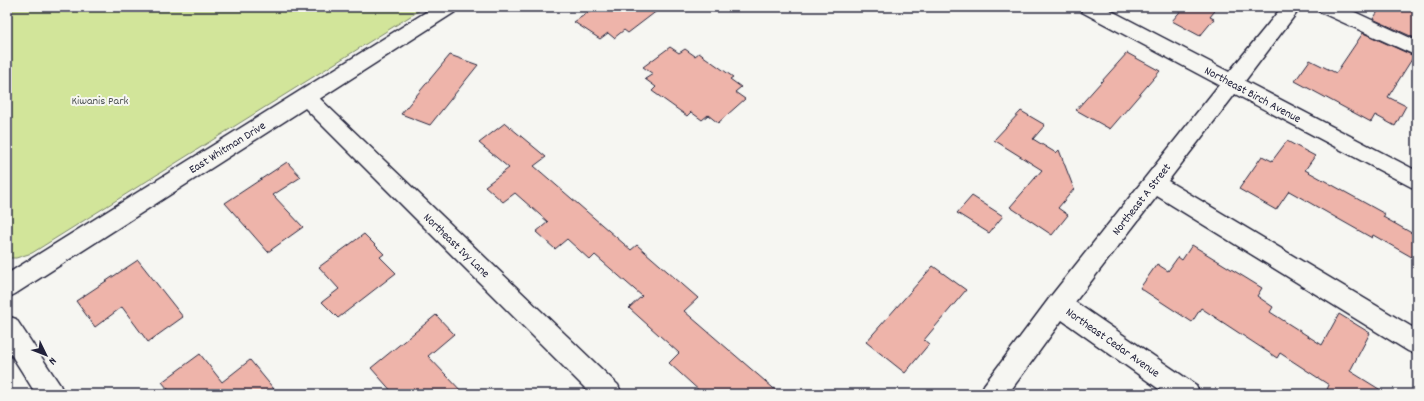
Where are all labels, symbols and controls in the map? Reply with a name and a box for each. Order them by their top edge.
street label: Northeast Birch Avenue [1201,63,1304,128]
park label: Kiwanis Park [71,93,129,110]
street label: East Whitman Drive [186,118,269,179]
street label: Northeast A Street [1109,160,1176,240]
street label: Northeast Ivy Lane [419,210,493,282]
street label: Northeast Cedar Avenue [1062,304,1163,382]
north arrow [26,335,66,375]
text: N [44,353,60,368]

